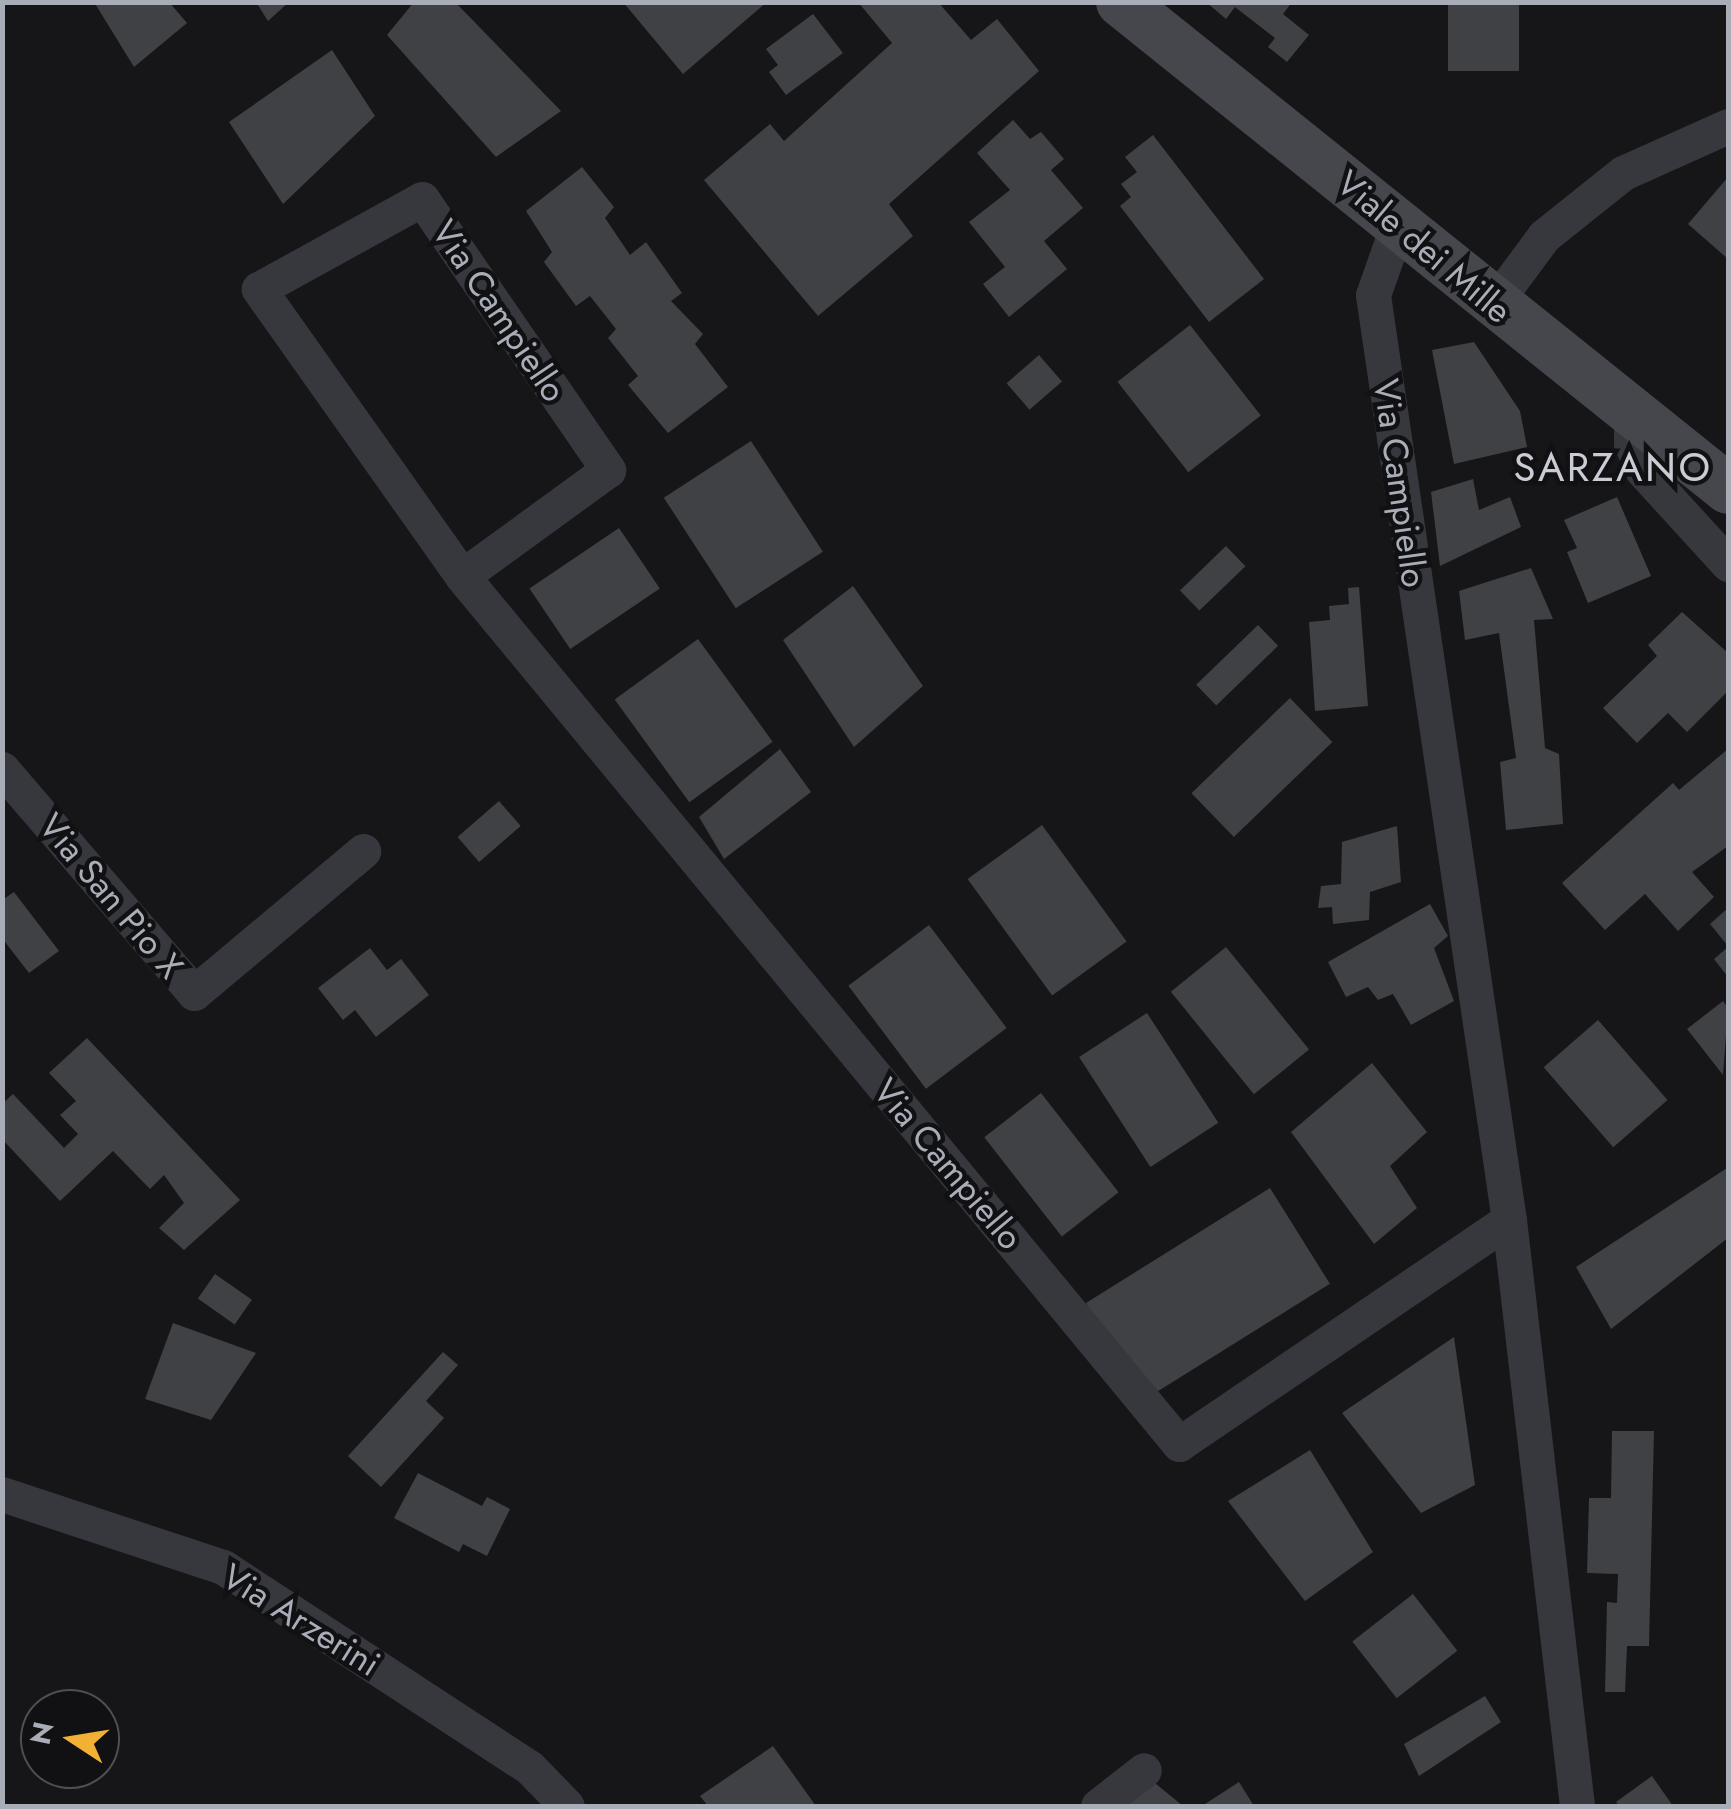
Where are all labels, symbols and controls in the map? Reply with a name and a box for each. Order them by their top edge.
street label: Viale dei Mille [1328,162,1520,332]
street label: Via Campiello [423,212,575,410]
street label: Via Campiello [1365,376,1435,590]
district label: SARZANO [1513,443,1713,491]
street label: Via San Pio X [30,805,192,987]
street label: Via Campiello [864,1070,1032,1258]
street label: Via Arzerini [214,1555,388,1685]
north arrow [20,1689,120,1789]
text: N [20,1718,64,1748]

